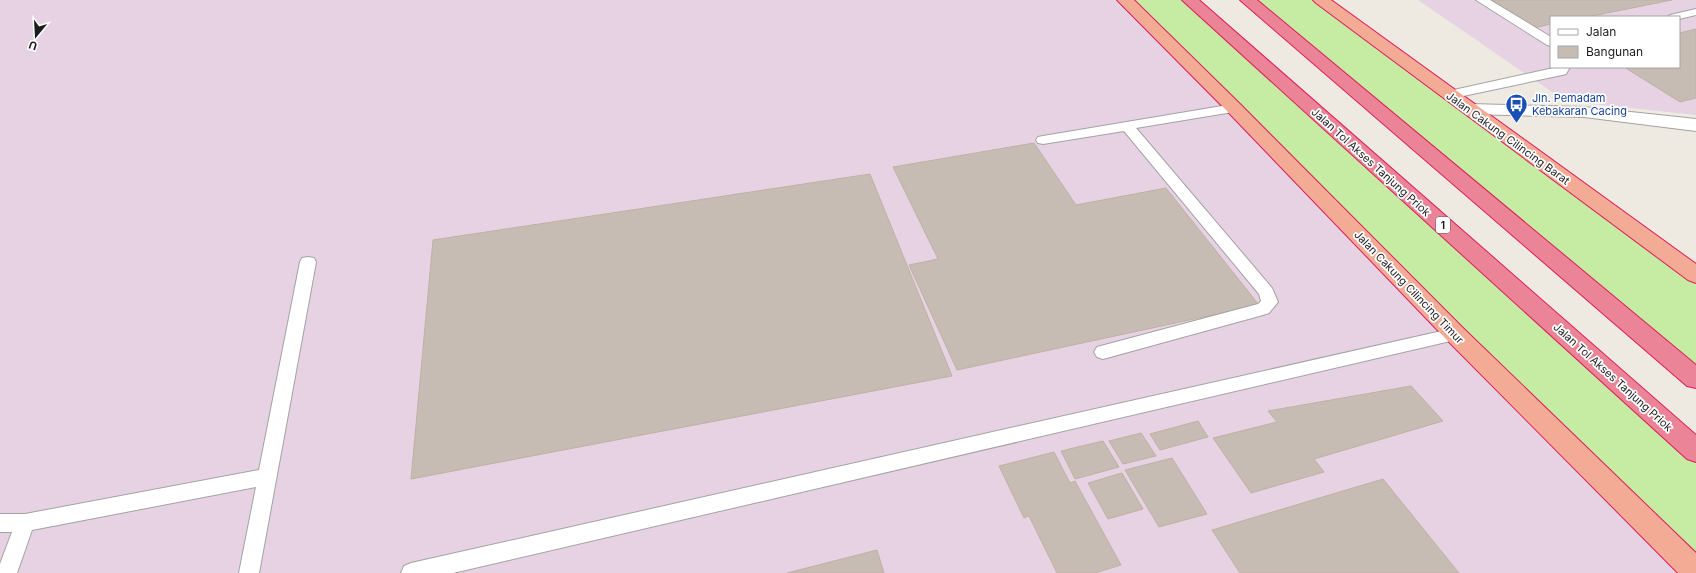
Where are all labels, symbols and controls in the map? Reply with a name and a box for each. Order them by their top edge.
north arrow [16,16,56,56]
legend [1550,16,1680,68]
text: Jalan [1586,24,1616,39]
text: U [27,38,39,53]
text: Bangunan [1586,44,1643,59]
street label: Jalan Cakung Cilincing Barat [1444,89,1573,188]
bus stop icon: Jln. Pemadam Kebakaran Cacing [1504,91,1530,124]
place label: Jln. Pemadam Kebakaran Cacing [1532,91,1627,118]
street label: Jalan Tol Akses Tanjung Priok [1309,105,1433,219]
road number: 1 [1436,217,1450,233]
street label: Jalan Cakung Cilincing Timur [1351,228,1467,346]
street label: Jalan Tol Akses Tanjung Priok [1551,320,1675,434]

